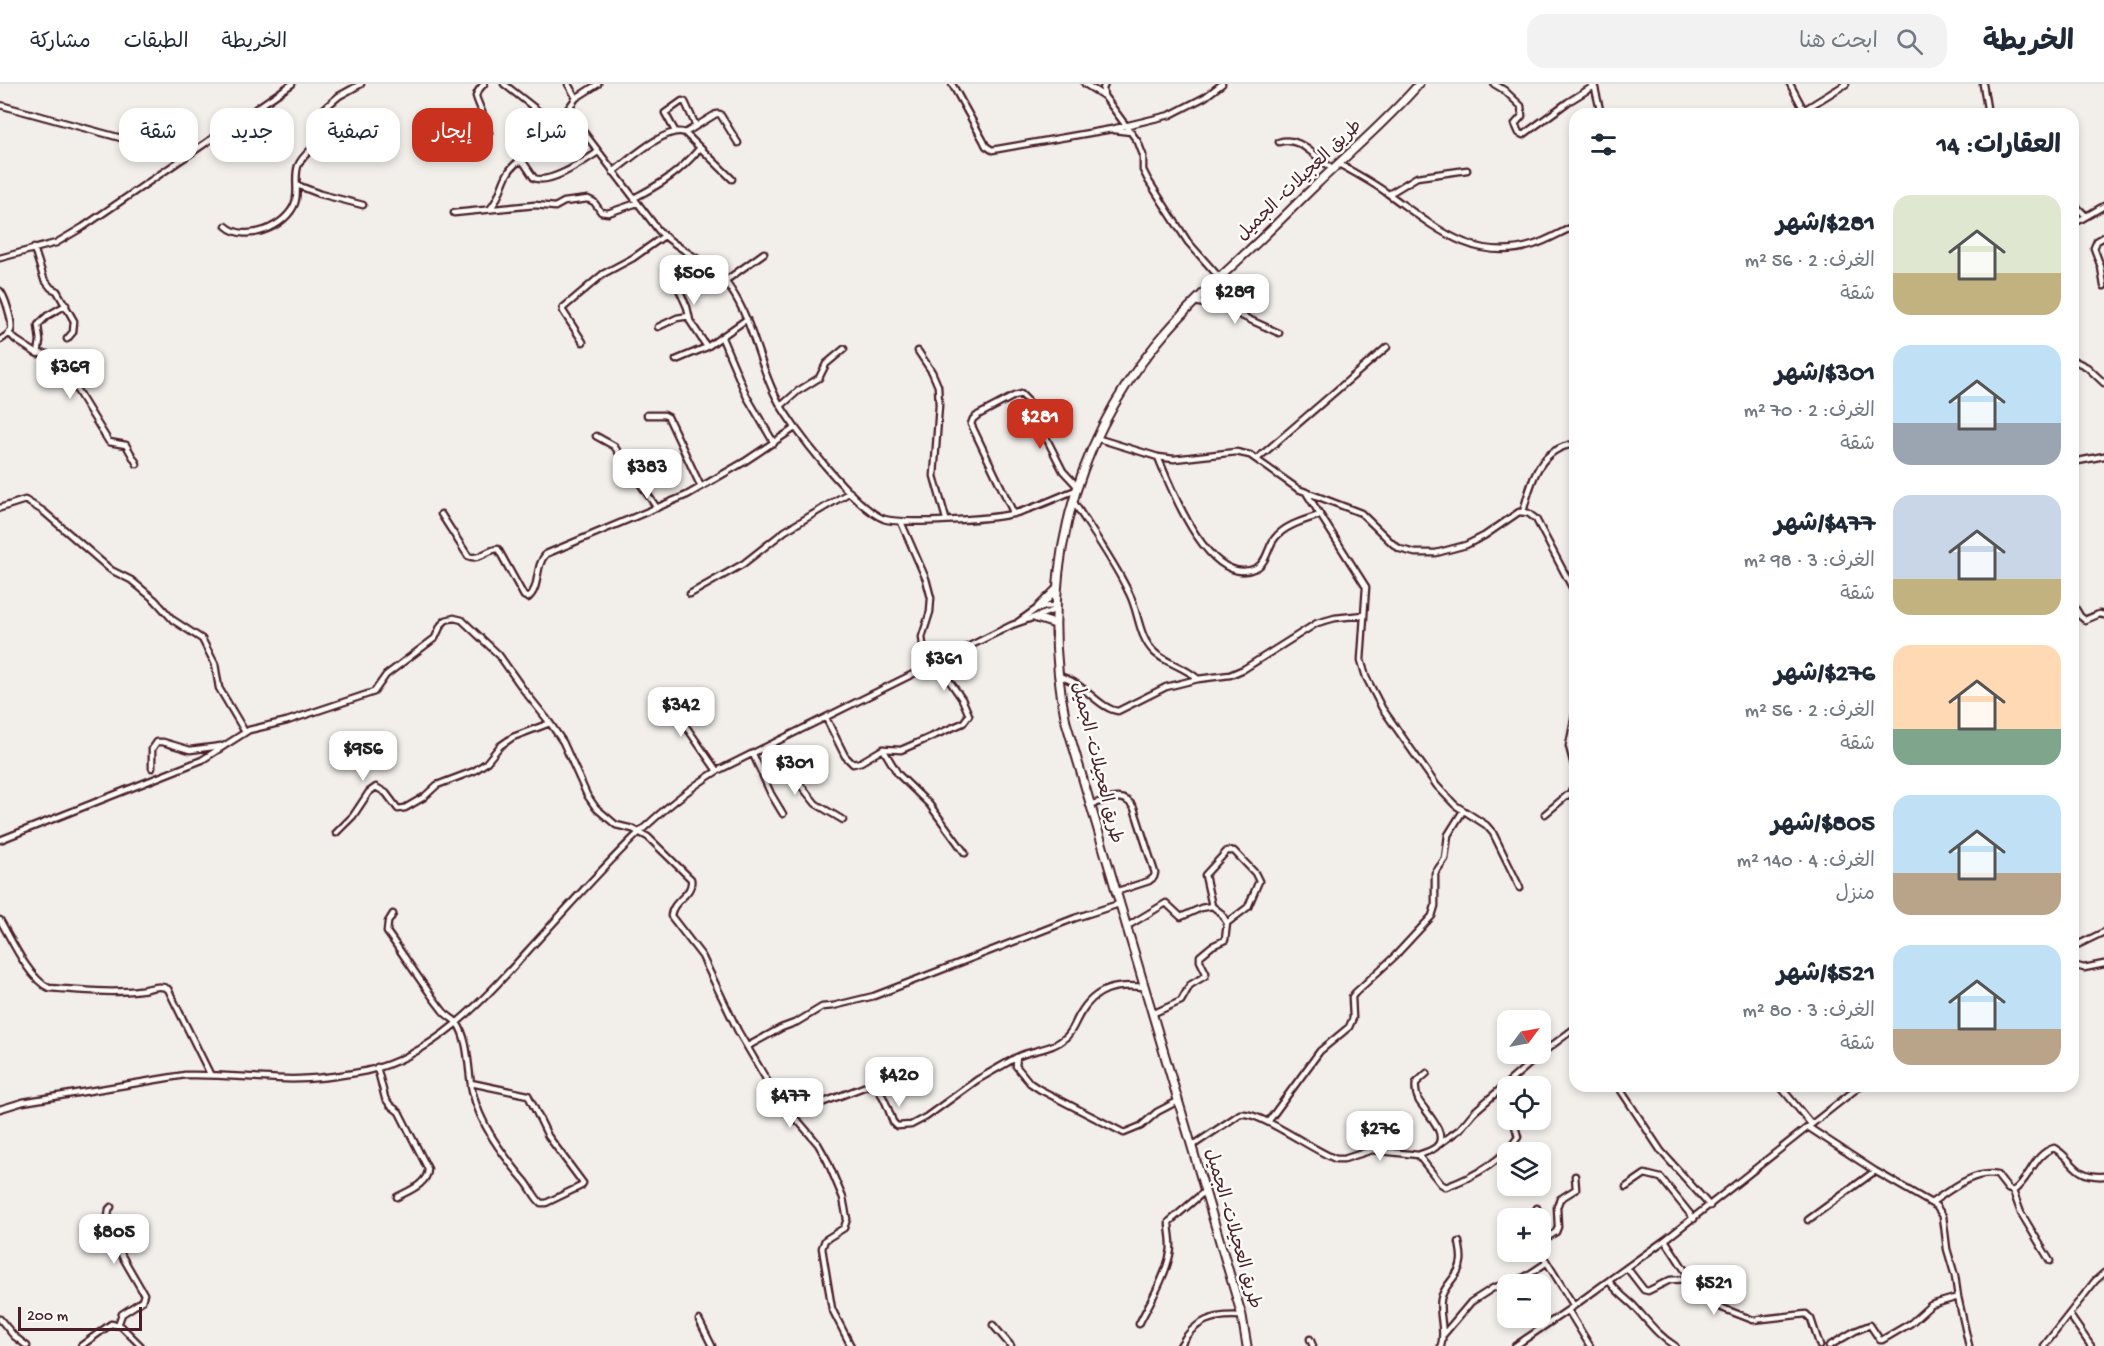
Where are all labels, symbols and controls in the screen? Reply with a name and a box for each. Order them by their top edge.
search box [1527,14,1947,68]
icon: search [1893,25,1926,58]
text: الخريطة [1983,27,2074,60]
text: ابحث هنا [1799,30,1878,56]
text: مشاركة [30,31,91,56]
text: الطبقات [124,31,189,56]
text: الخريطة [222,31,287,56]
chip: شقة [119,108,198,162]
chip: جديد [210,108,294,162]
chip: تصفية [306,108,400,162]
chip: إيجار [412,108,493,162]
chip: شراء [505,108,588,162]
street label: طريق العجيلات- الجميل [1233,116,1367,246]
icon: filters [1587,128,1620,161]
text: العقارات: 14 [1937,132,2061,163]
text: $281/شهر [1776,210,1875,241]
icon: home [1941,219,2013,291]
text: الغرف: 2 · 56 m² [1745,251,1875,274]
pin: $506 [658,255,730,306]
text: $506 [674,263,715,286]
pin: $289 [1199,274,1271,325]
text: $289 [1215,282,1255,305]
text: شقة [1840,284,1875,307]
pin: $369 [34,349,106,400]
text: $369 [50,357,90,380]
text: $301/شهر [1775,360,1875,391]
icon: home [1941,369,2013,441]
pin: $281 [1004,399,1076,450]
text: الغرف: 2 · 70 m² [1744,401,1875,424]
text: $281 [1021,407,1059,430]
text: شقة [1840,434,1875,457]
pin: $383 [611,449,683,500]
text: $383 [627,457,667,480]
text: $477/شهر [1775,510,1875,541]
icon: home [1941,519,2013,591]
text: الغرف: 3 · 98 m² [1744,551,1875,574]
text: شقة [1840,584,1875,607]
pin: $361 [908,641,980,692]
text: $361 [925,649,963,672]
text: $276/شهر [1774,660,1875,691]
icon: home [1941,669,2013,741]
street label: طريق العجيلات- الجميل [1066,680,1126,846]
pin: $342 [645,687,717,738]
text: $342 [662,695,700,718]
text: الغرف: 2 · 56 m² [1745,701,1875,724]
pin: $956 [327,731,399,782]
text: شقة [1840,734,1875,757]
text: $956 [343,739,383,762]
pin: $301 [759,745,831,796]
text: $301 [776,753,814,776]
text: $805/شهر [1771,810,1875,841]
icon: home [1941,819,2013,891]
text: الغرف: 4 · 140 m² [1737,851,1875,874]
text: منزل [1836,884,1875,907]
text: $521/شهر [1777,960,1875,991]
icon: home [1941,969,2013,1041]
text: الغرف: 3 · 80 m² [1743,1001,1875,1024]
north arrow [1497,1010,1551,1064]
map controls [1497,1010,1551,1328]
text: شقة [1840,1034,1875,1057]
pin: $420 [863,1057,935,1108]
text: $420 [879,1065,919,1088]
button: locate [1497,1076,1551,1130]
pin: $477 [754,1078,826,1129]
text: $477 [770,1086,810,1109]
pin: $276 [1344,1111,1416,1162]
text: $276 [1360,1119,1400,1142]
button: layers [1497,1142,1551,1196]
street label: طريق العجيلات- الجميل [1199,1147,1265,1311]
button: + [1497,1208,1551,1262]
pin: $805 [78,1214,150,1265]
text: $805 [93,1222,135,1245]
pin: $521 [1678,1265,1750,1316]
text: $521 [1695,1273,1733,1296]
button: − [1497,1274,1551,1328]
scale bar [18,1304,142,1332]
text: 200 m [27,1308,68,1327]

